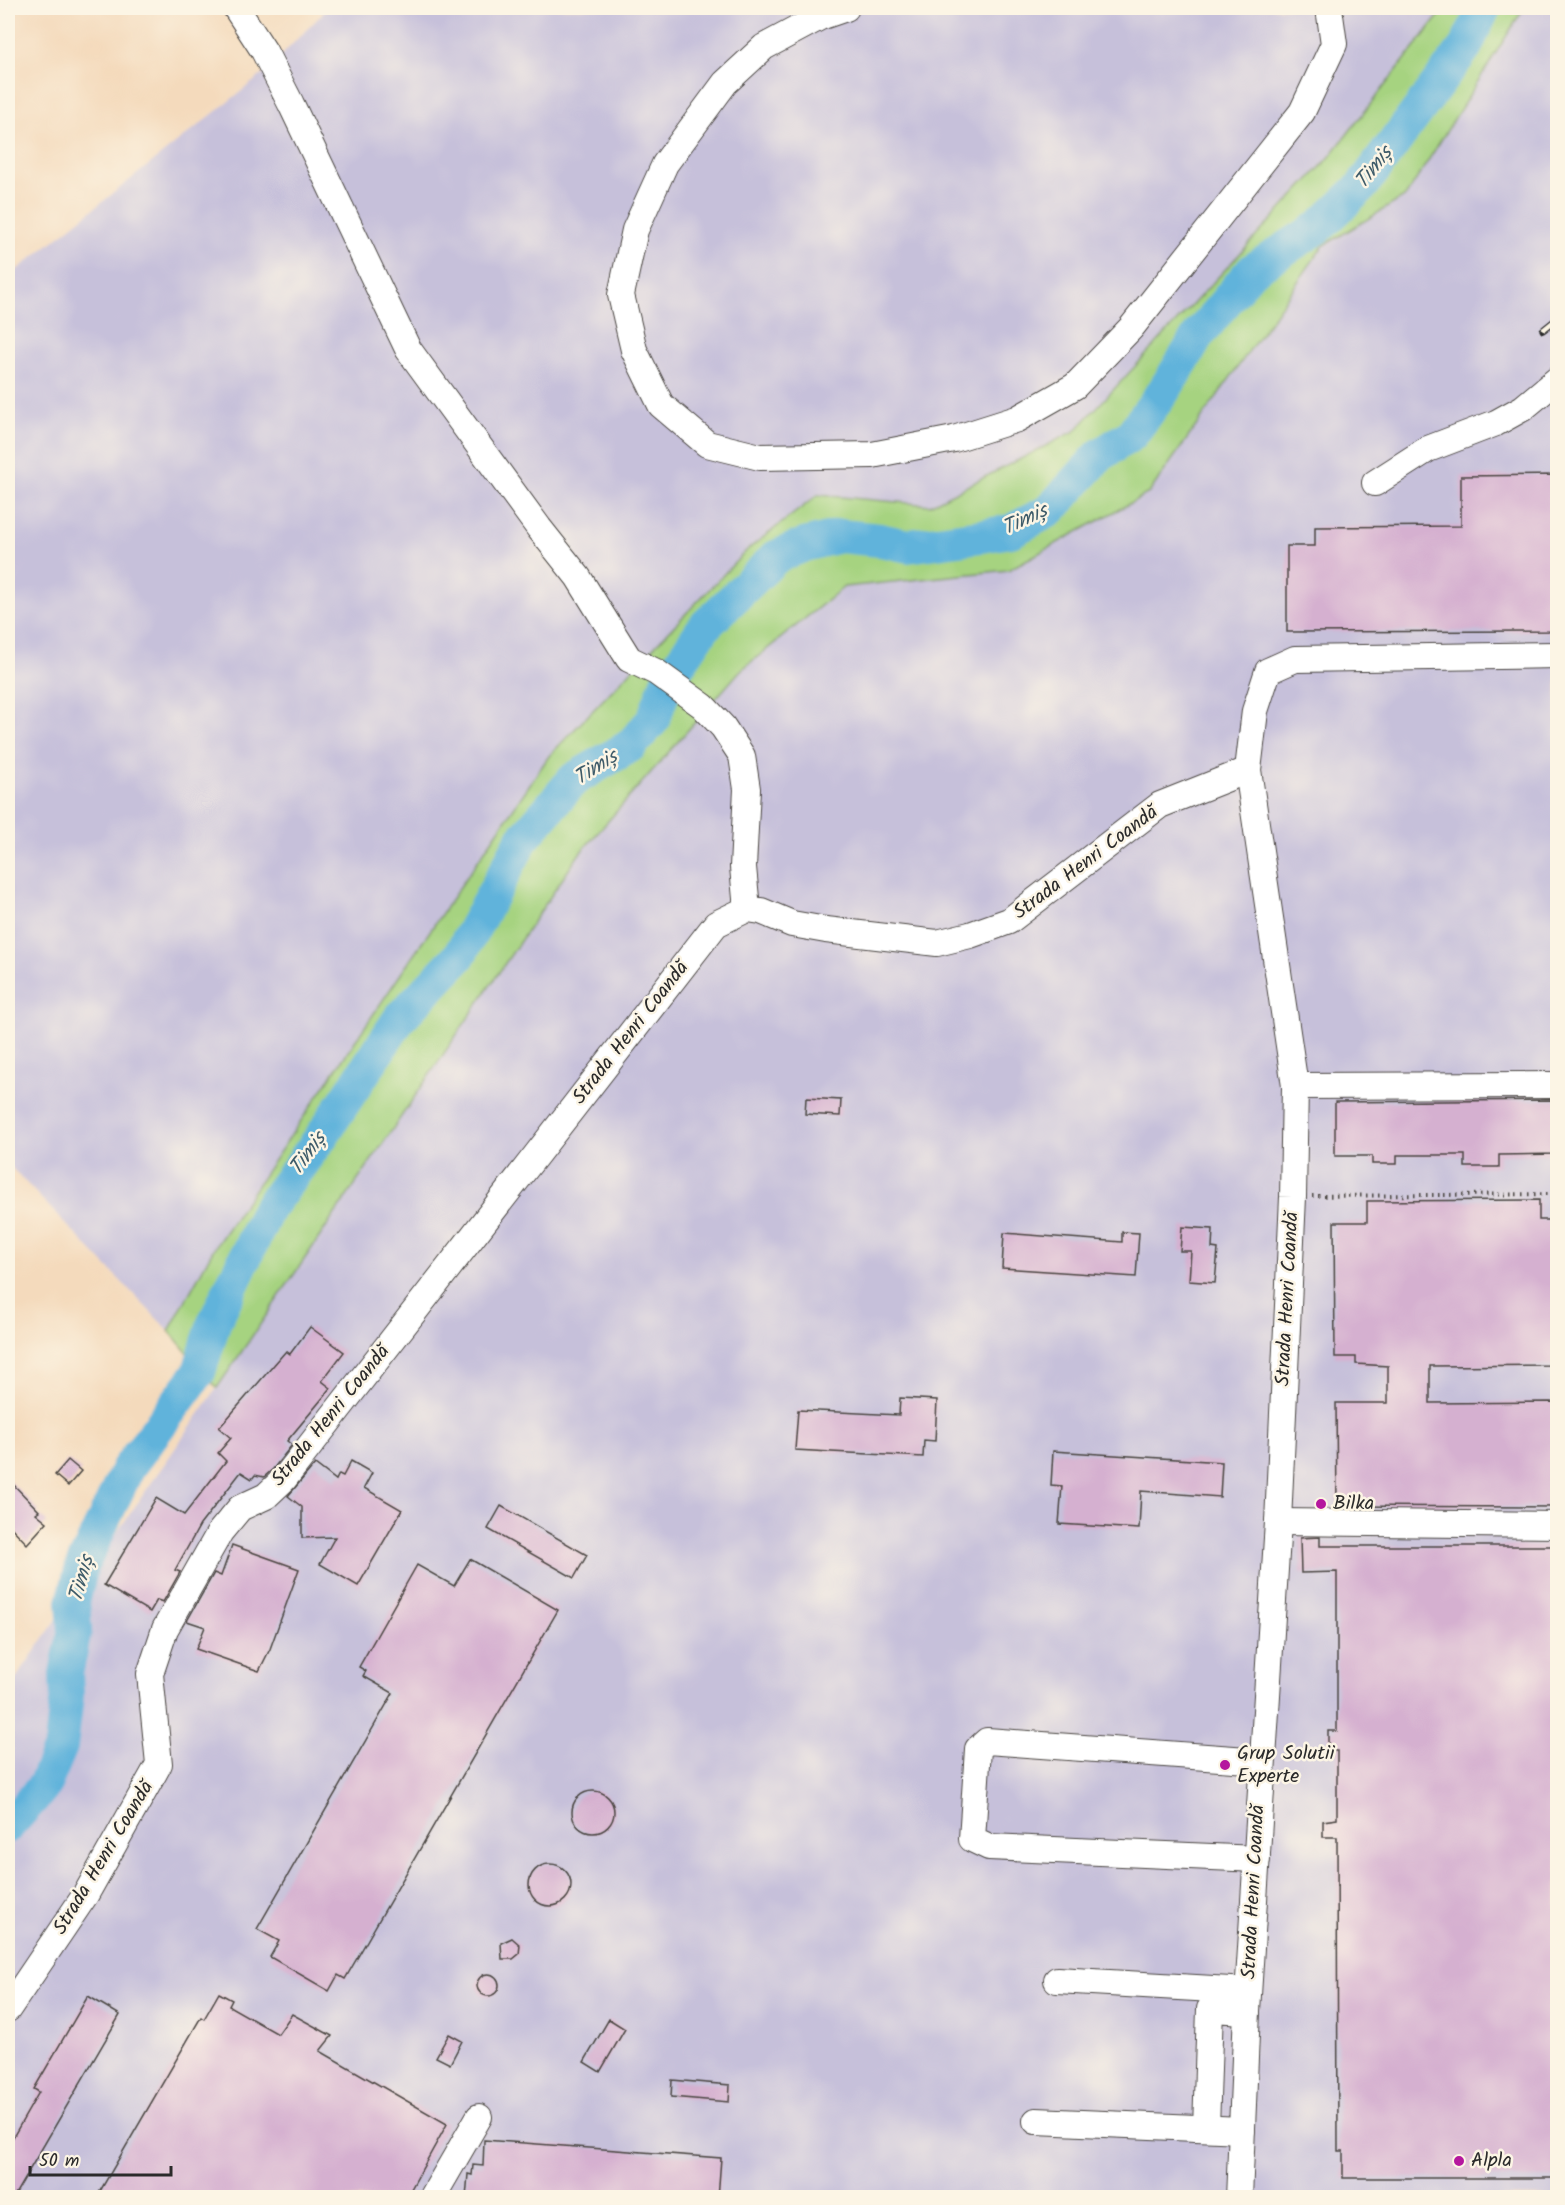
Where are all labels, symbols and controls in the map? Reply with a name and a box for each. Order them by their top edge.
water label: Timiș [1347,138,1403,197]
water label: Timiș [997,494,1055,545]
water label: Timiș [567,740,626,795]
street label: Strada Henri Coandă [1007,797,1167,928]
street label: Strada Henri Coandă [565,953,698,1112]
water label: Timiș [281,1124,336,1183]
street label: Strada Henri Coandă [1267,1209,1309,1387]
street label: Strada Henri Coandă [264,1337,399,1494]
place label: Bilka [1333,1488,1374,1520]
marker: Bilka [1314,1497,1328,1511]
water label: Timiș [60,1550,105,1606]
place label: Grup Solutii Experte [1237,1738,1336,1793]
marker: Grup Solutii Experte [1218,1758,1232,1772]
street label: Strada Henri Coandă [45,1774,164,1941]
street label: Strada Henri Coandă [1233,1802,1275,1980]
scale bar [30,2139,171,2177]
place label: Alpla [1471,2145,1512,2177]
text: 50 m [39,2147,79,2176]
marker: Alpla [1452,2154,1466,2168]

